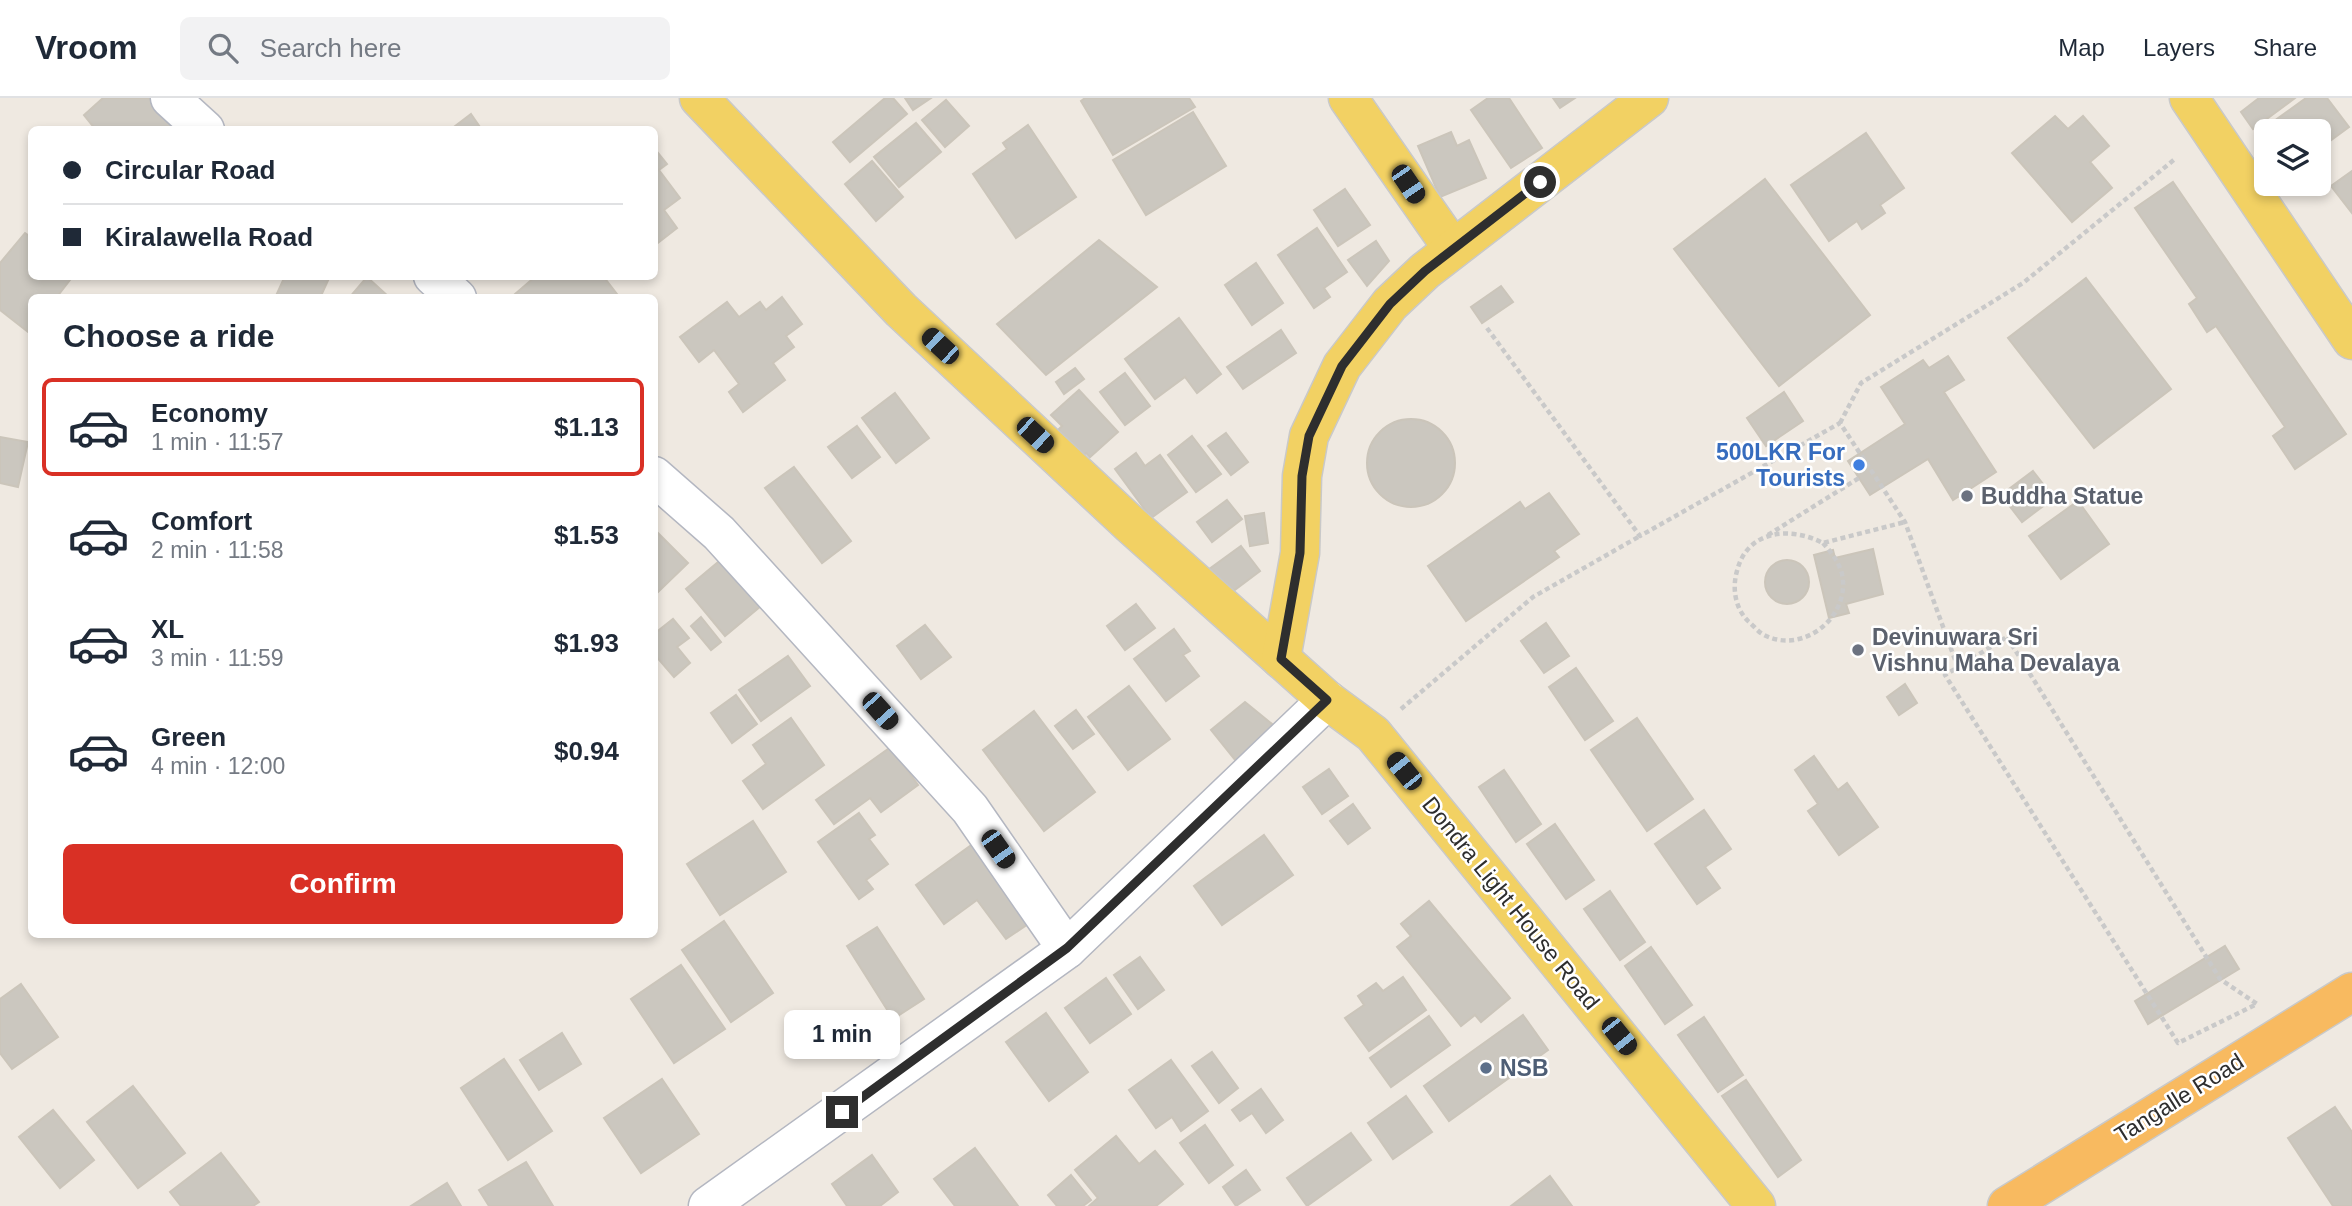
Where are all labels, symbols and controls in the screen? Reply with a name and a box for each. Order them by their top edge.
search box [180,17,670,80]
text: Vroom [35,29,138,66]
icon: search [204,29,242,67]
text: Search here [260,33,401,63]
text: Map [2058,34,2105,61]
text: Layers [2143,34,2215,61]
text: Share [2253,34,2317,61]
map controls [2254,119,2331,196]
button: layers [2254,119,2331,196]
text: Circular Road [105,155,276,185]
car [1388,161,1429,207]
route start [1524,166,1556,198]
text: Kiralawella Road [105,222,313,252]
text: Choose a ride [63,318,275,354]
car [918,324,963,368]
icon: car [67,396,130,459]
text: Economy [151,398,268,428]
text: $1.13 [554,412,619,442]
car [1013,413,1058,457]
text: 1 min · 11:57 [151,429,284,455]
place label: 500LKR For Tourists [1716,439,1845,491]
marker: 500LKR For Tourists [1851,457,1867,473]
place label: Buddha Statue [1981,483,2143,509]
marker: Buddha Statue [1959,488,1975,504]
icon: car [67,504,130,567]
text: Comfort [151,506,252,536]
text: $1.53 [554,520,619,550]
text: 2 min · 11:58 [151,537,284,563]
icon: car [67,612,130,675]
text: XL [151,614,184,644]
place label: Devinuwara Sri Vishnu Maha Devalaya [1872,624,2120,676]
text: $1.93 [554,628,619,658]
marker: Devinuwara Sri Vishnu Maha Devalaya [1850,642,1866,658]
text: 3 min · 11:59 [151,645,284,671]
car [859,688,902,734]
icon: car [67,720,130,783]
text: Green [151,722,226,752]
text: $0.94 [554,736,619,766]
car [1383,748,1426,794]
text: 4 min · 12:00 [151,753,285,779]
street label: Dondra Light House Road [1417,791,1605,1015]
car [978,826,1019,872]
button: Confirm [63,844,623,924]
callout: 1 min [784,1010,900,1060]
car [1598,1013,1641,1059]
text: 1 min [812,1021,872,1047]
street label: Tangalle Road [2110,1048,2248,1148]
place label: NSB [1500,1055,1549,1081]
marker: NSB [1478,1060,1494,1076]
route end [826,1096,858,1128]

